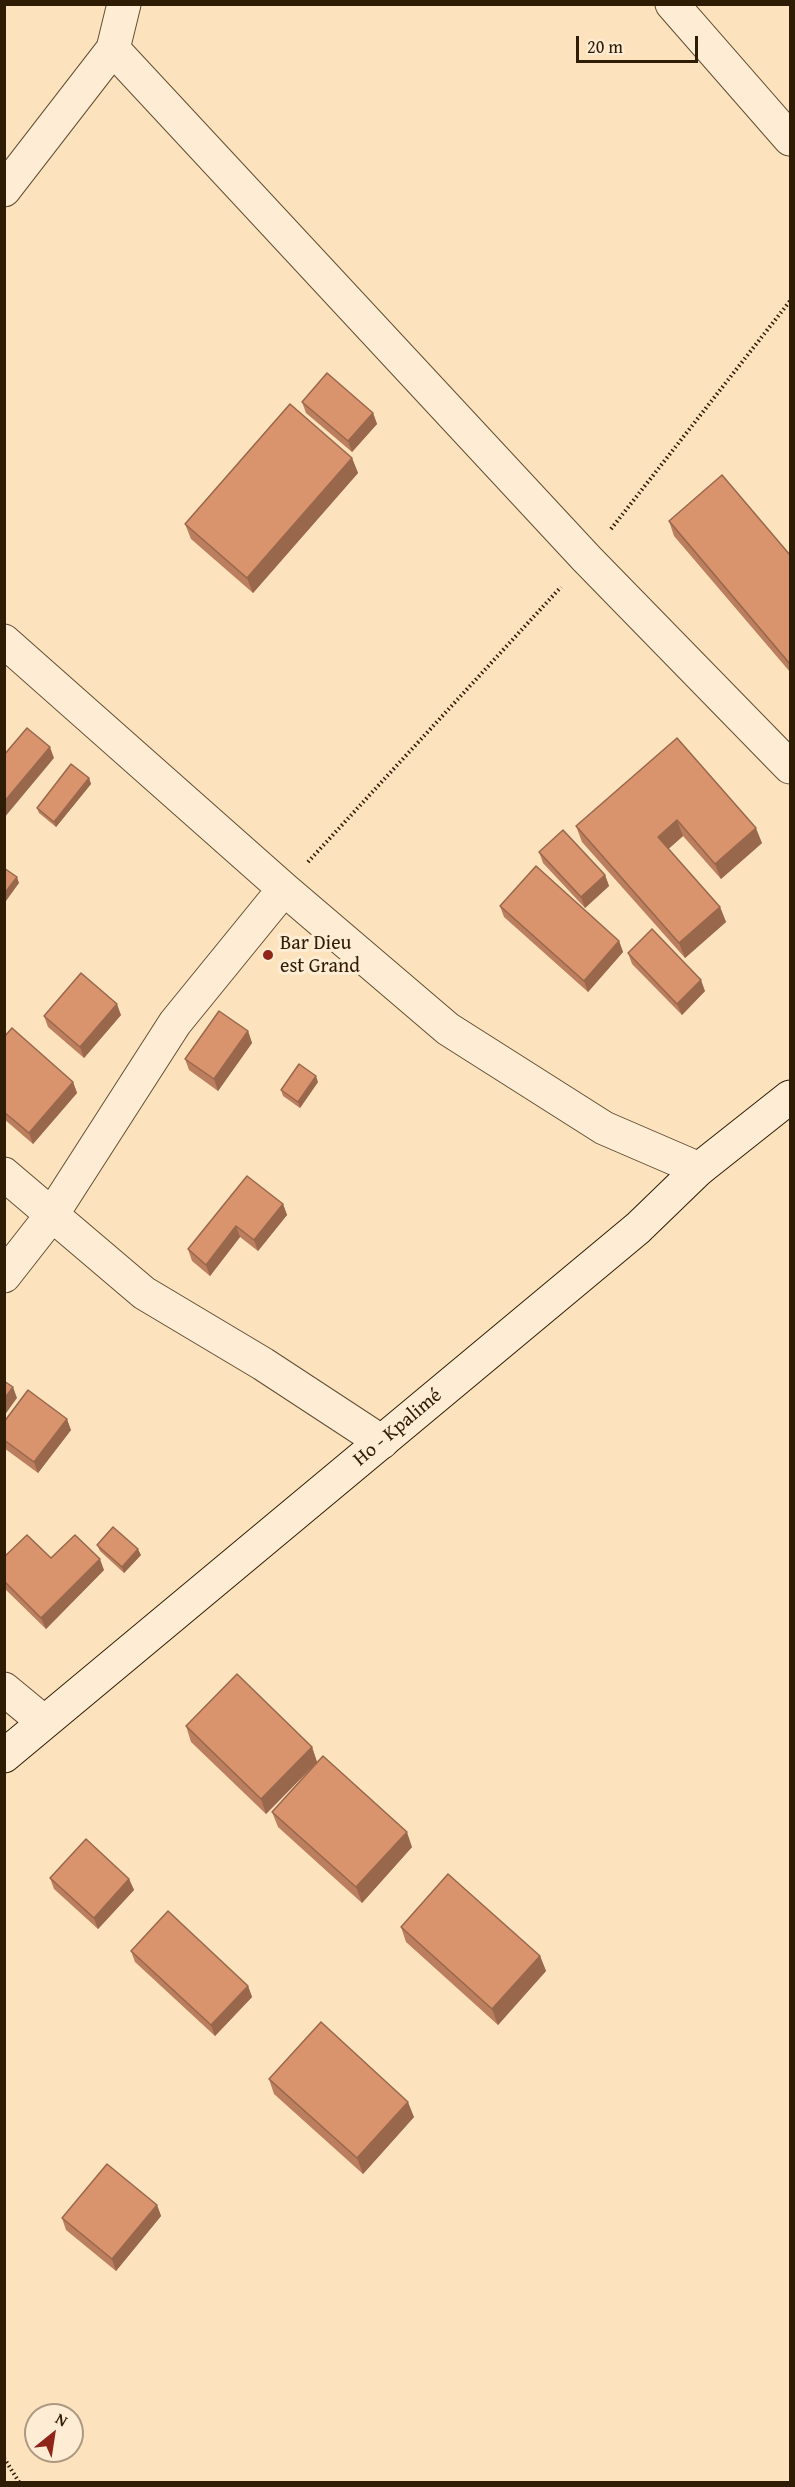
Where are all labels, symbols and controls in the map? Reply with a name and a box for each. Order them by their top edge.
scale bar [579,24,700,62]
text: 20 m [587,33,623,60]
place label: Bar Dieu est Grand [280,932,360,979]
marker: Bar Dieu est Grand [261,948,275,962]
street label: Ho - Kpalimé [349,1384,447,1472]
north arrow [24,2403,84,2463]
text: N [51,2406,73,2432]

